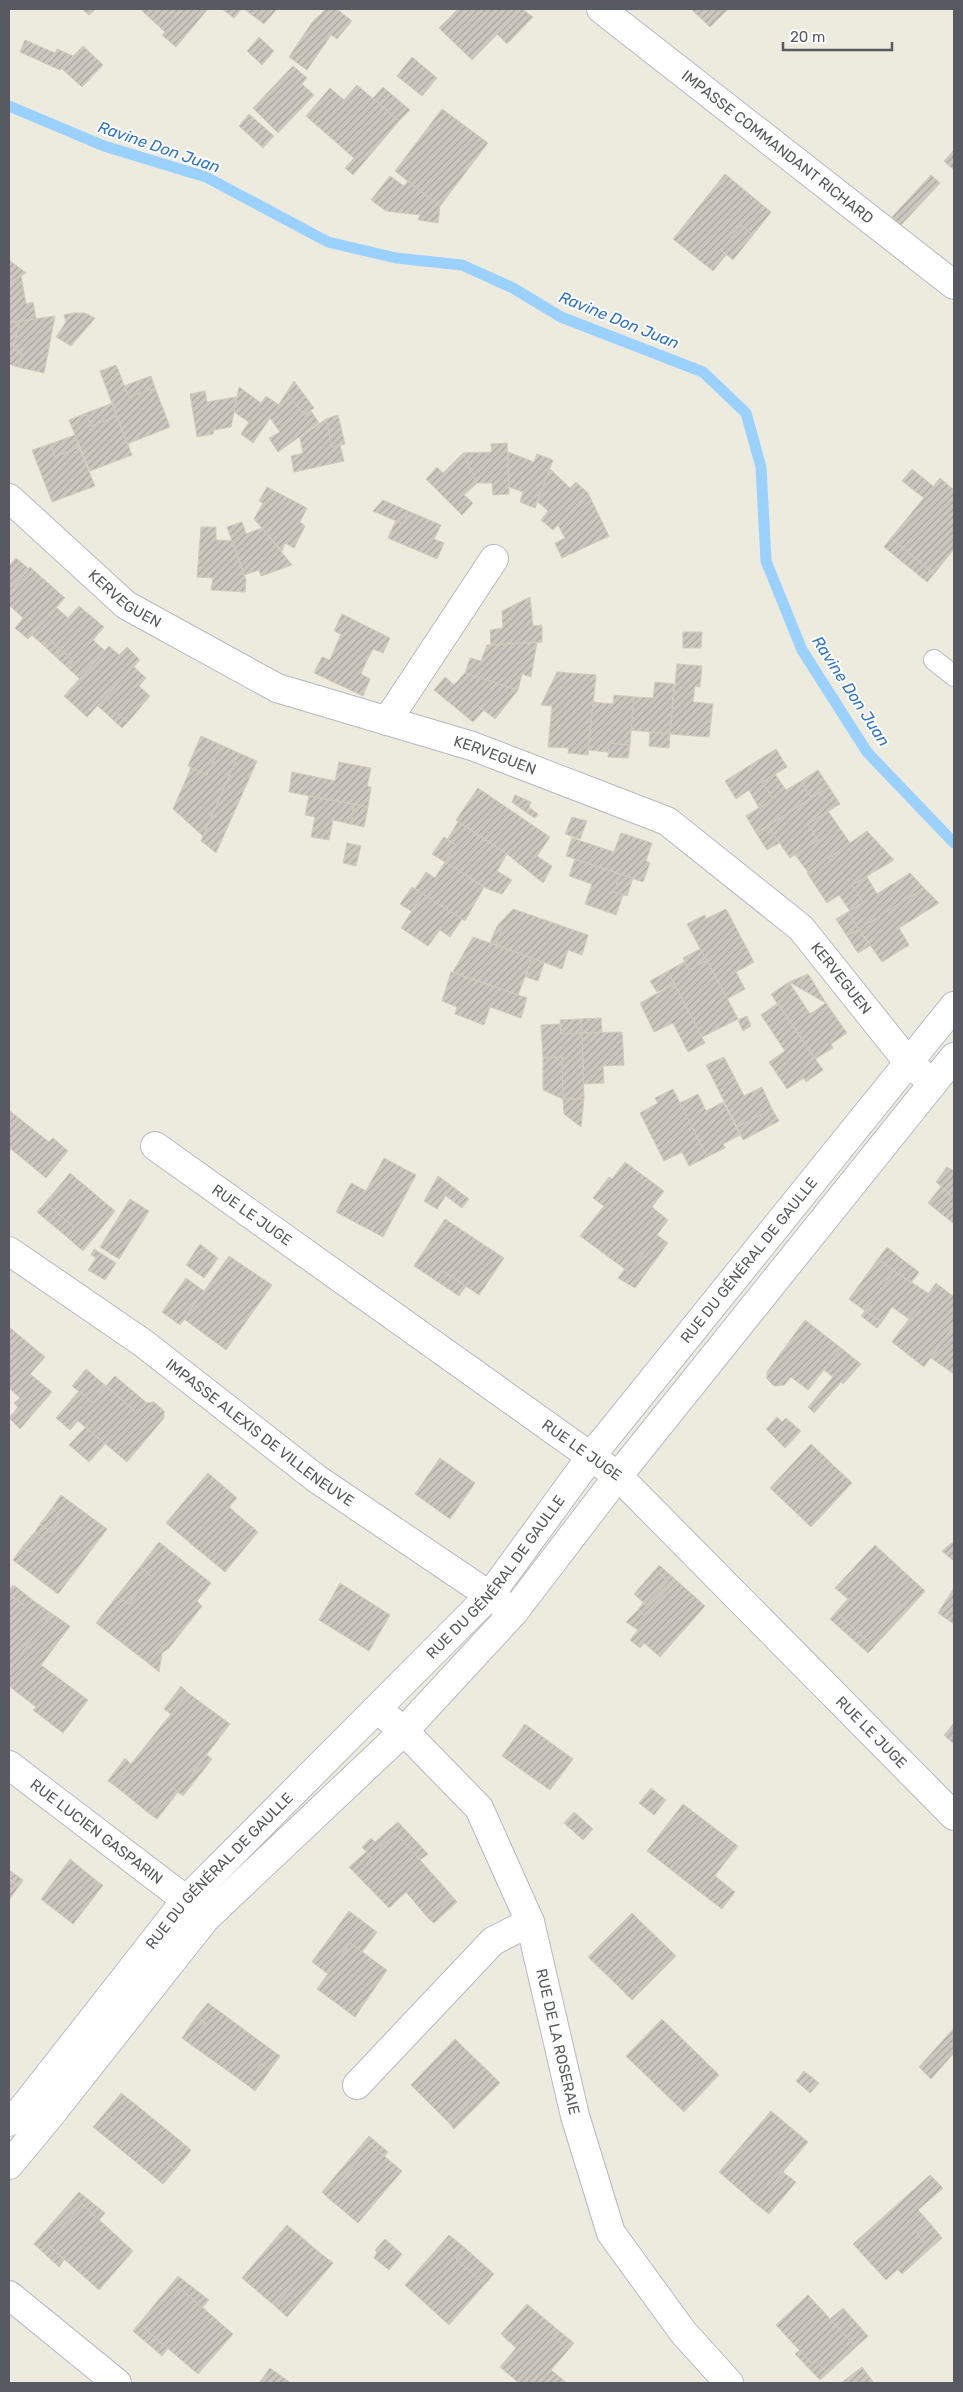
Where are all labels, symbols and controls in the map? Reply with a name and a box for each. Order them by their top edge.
scale bar [783,20,892,52]
text: 20 m [790,28,825,46]
street label: IMPASSE COMMANDANT RICHARD [678,66,877,228]
water label: Ravine Don Juan [95,117,223,177]
water label: Ravine Don Juan [556,287,682,353]
street label: KERVEGUEN [85,566,164,632]
water label: Ravine Don Juan [808,632,894,750]
street label: KERVEGUEN [452,732,539,779]
street label: KERVEGUEN [807,939,875,1018]
street label: RUE DU GÉNÉRAL DE GAULLE [677,1174,821,1347]
street label: RUE LE JUGE [209,1181,295,1250]
street label: IMPASSE ALEXIS DE VILLENEUVE [162,1355,357,1510]
street label: RUE LE JUGE [538,1416,625,1485]
street label: RUE DU GÉNÉRAL DE GAULLE [423,1492,569,1663]
street label: RUE LE JUGE [832,1693,911,1772]
street label: RUE LUCIEN GASPARIN [27,1775,166,1888]
street label: RUE DU GÉNÉRAL DE GAULLE [142,1789,297,1953]
street label: RUE DE LA ROSERAIE [532,1967,583,2116]

